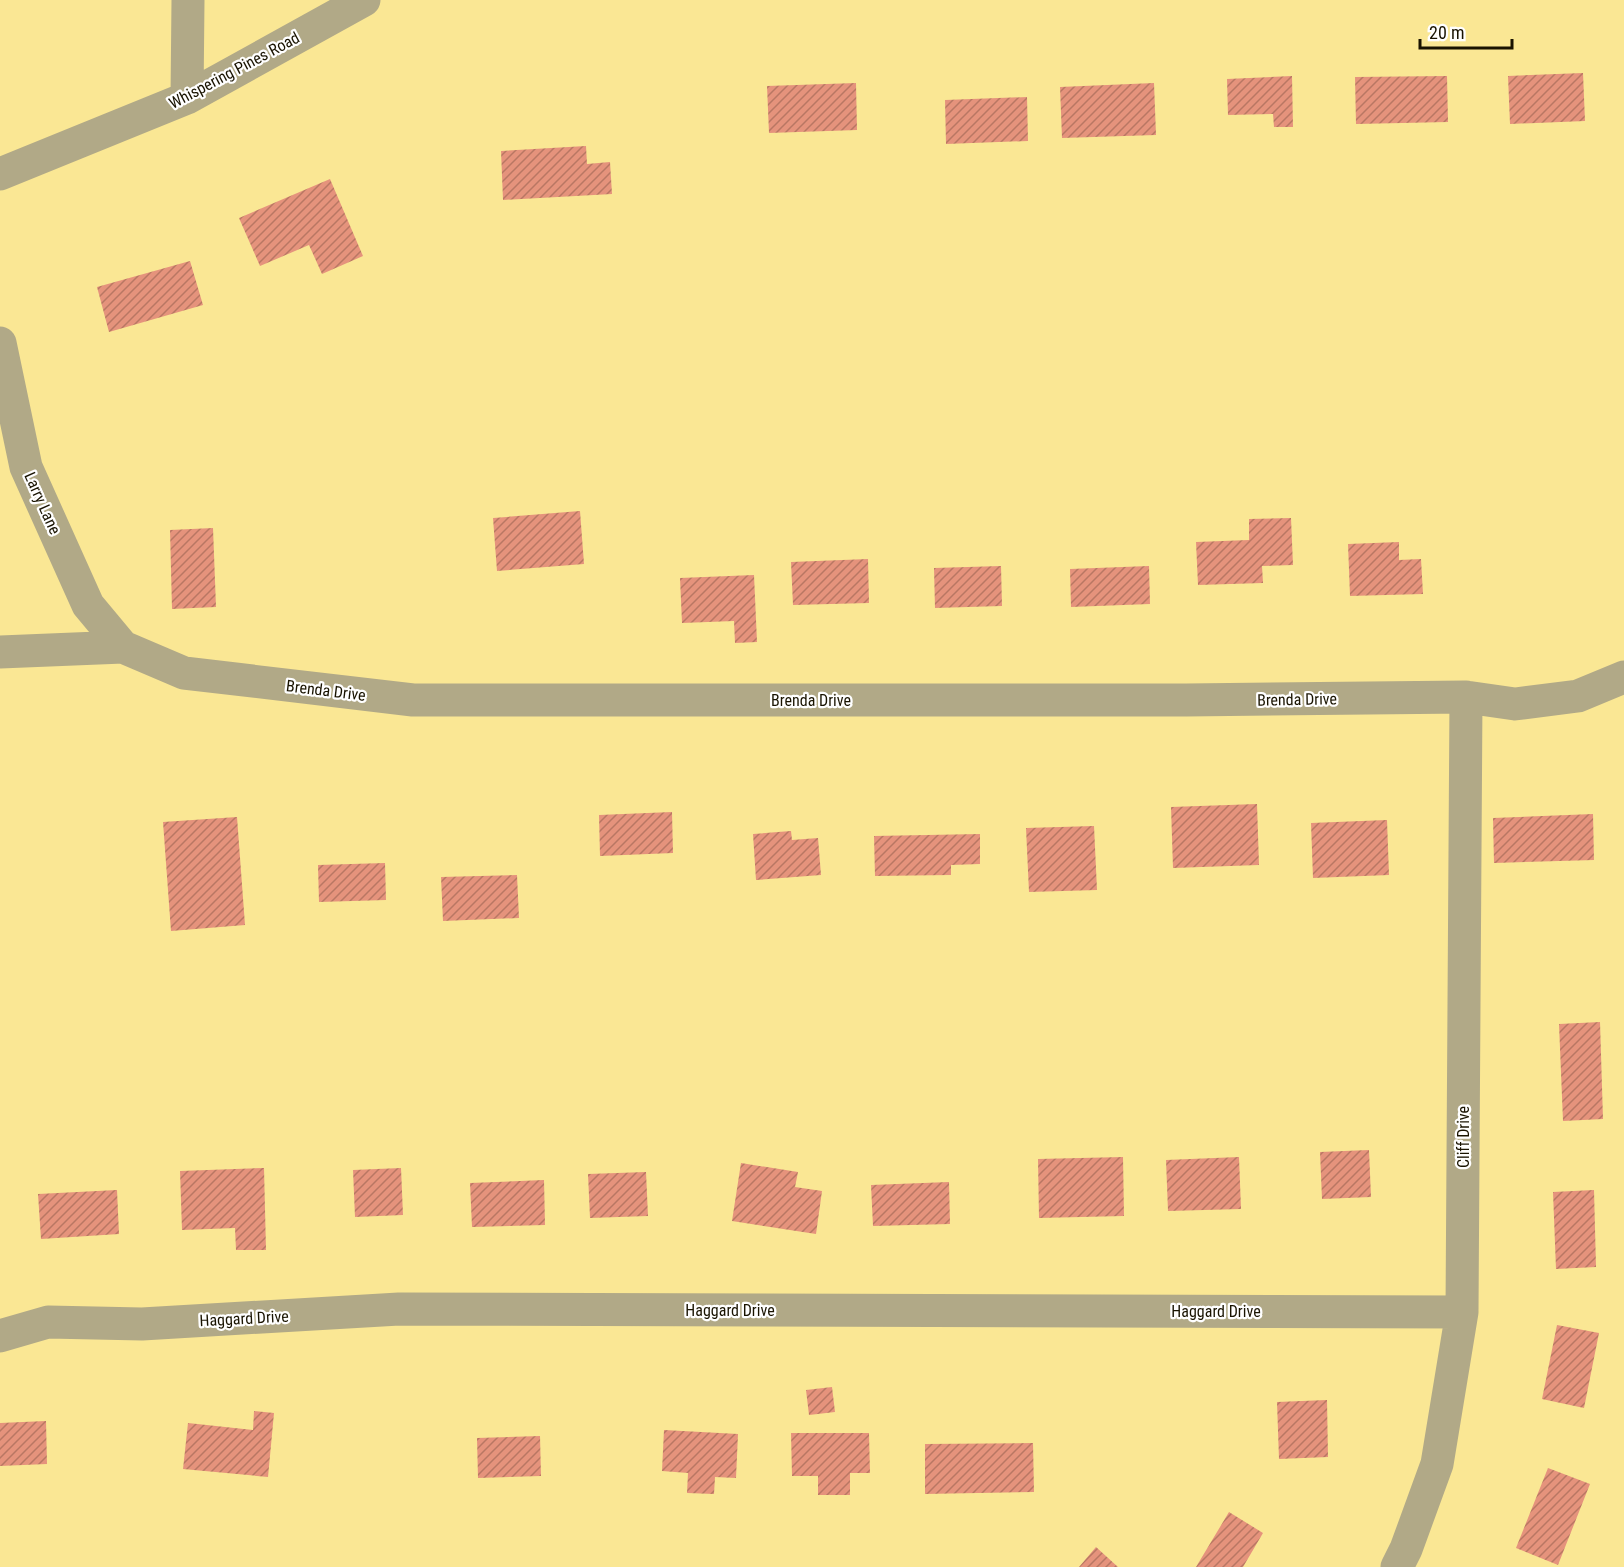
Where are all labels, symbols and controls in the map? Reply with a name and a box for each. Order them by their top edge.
scale bar [1420,12,1512,50]
text: 20 m [1429,22,1464,43]
street label: Whispering Pines Road [166,28,303,113]
street label: Larry Lane [20,469,65,537]
street label: Brenda Drive [285,676,367,705]
street label: Brenda Drive [1257,689,1337,710]
street label: Brenda Drive [771,691,851,710]
street label: Cliff Drive [1454,1106,1473,1168]
street label: Haggard Drive [685,1301,775,1320]
street label: Haggard Drive [1171,1302,1261,1321]
street label: Haggard Drive [199,1307,289,1330]

